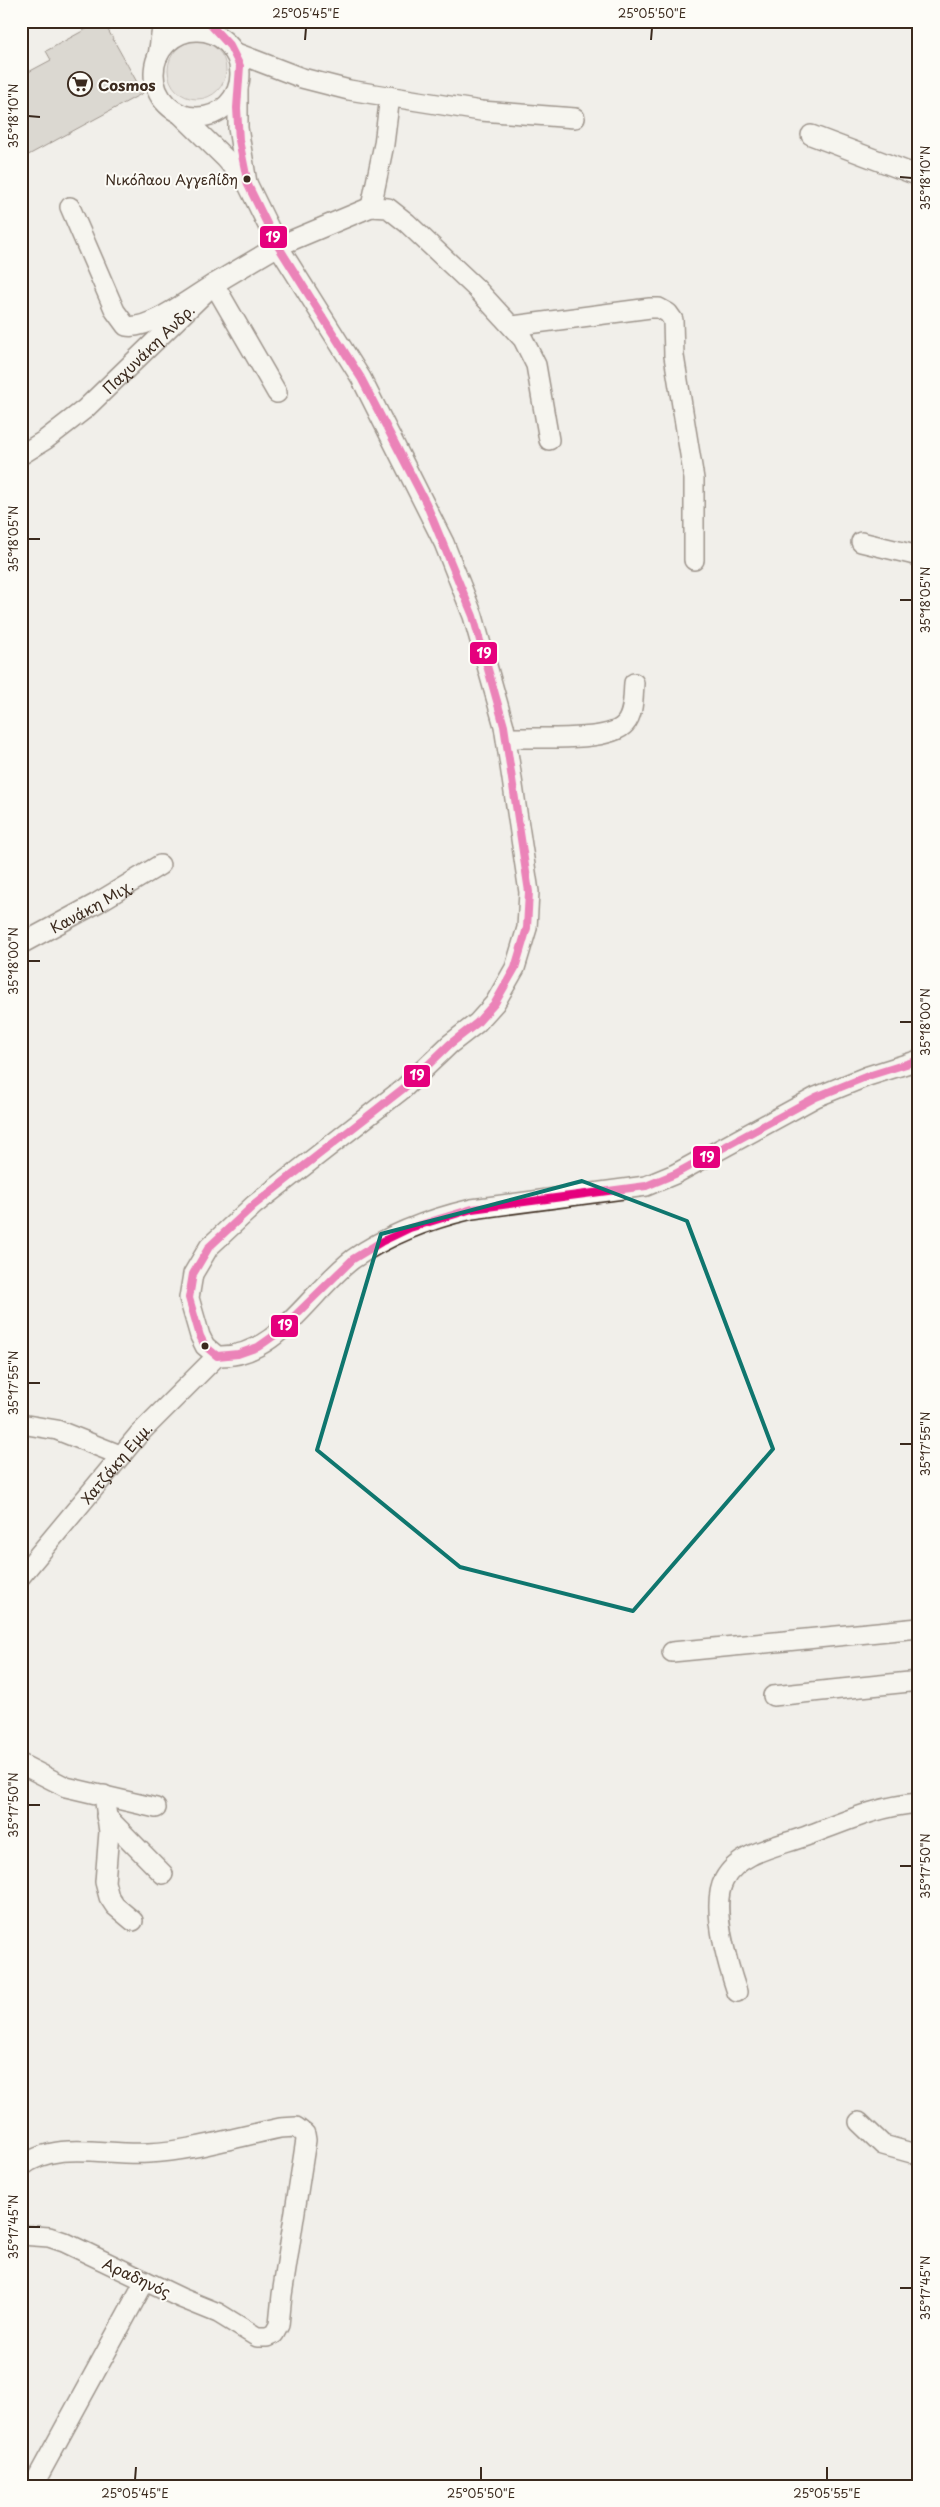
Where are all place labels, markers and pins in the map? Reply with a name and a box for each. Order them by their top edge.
supermarket icon: Cosmos [67,71,93,97]
place label: Cosmos [98,73,156,96]
place label: Νικόλαου Αγγελίδη [105,169,238,190]
marker: Νικόλαου Αγγελίδη [242,174,252,184]
unlabelled marker [200,1341,210,1351]

